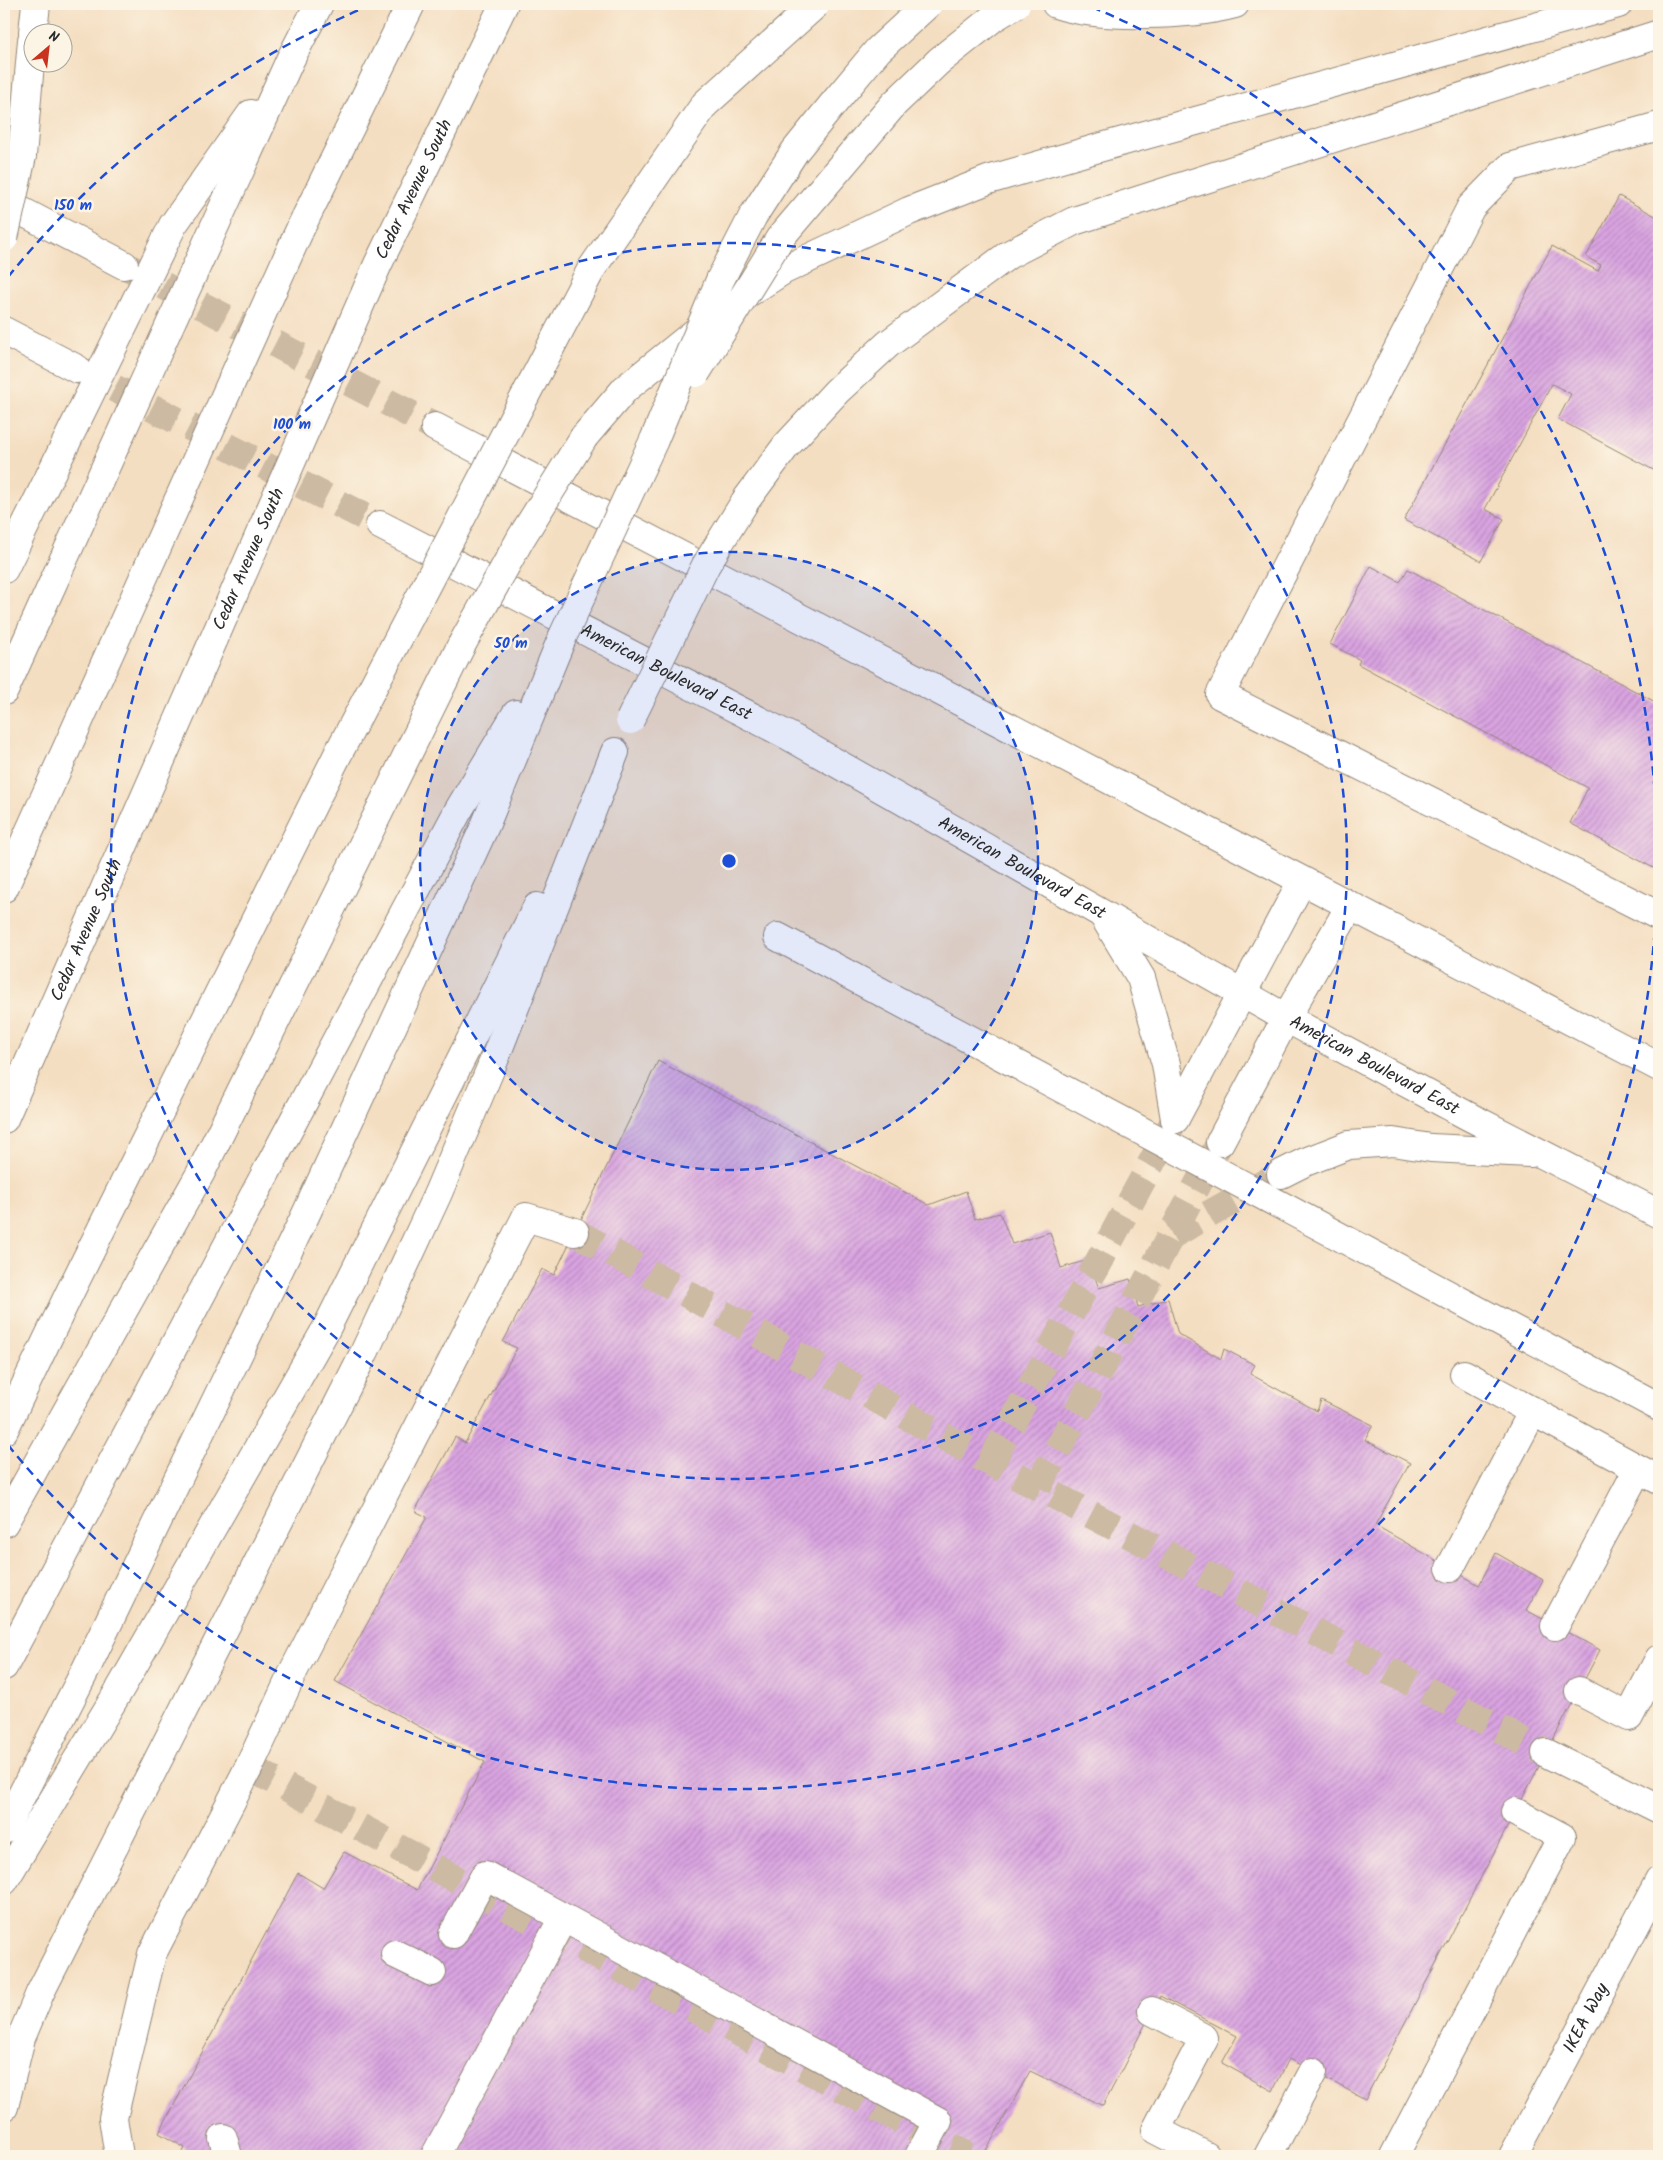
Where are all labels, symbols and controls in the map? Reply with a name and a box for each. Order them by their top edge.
north arrow [22,22,72,72]
text: N [45,26,63,49]
street label: Cedar Avenue South [368,114,460,265]
text: 150 m [54,194,92,218]
text: 100 m [273,413,311,437]
street label: Cedar Avenue South [205,483,293,635]
street label: American Boulevard East [575,616,758,729]
text: 50 m [493,632,528,656]
street label: American Boulevard East [932,809,1112,928]
centre of rings [720,852,738,870]
street label: Cedar Avenue South [43,854,130,1006]
street label: American Boulevard East [1284,1008,1466,1124]
street label: IKEA Way [1556,1977,1617,2059]

